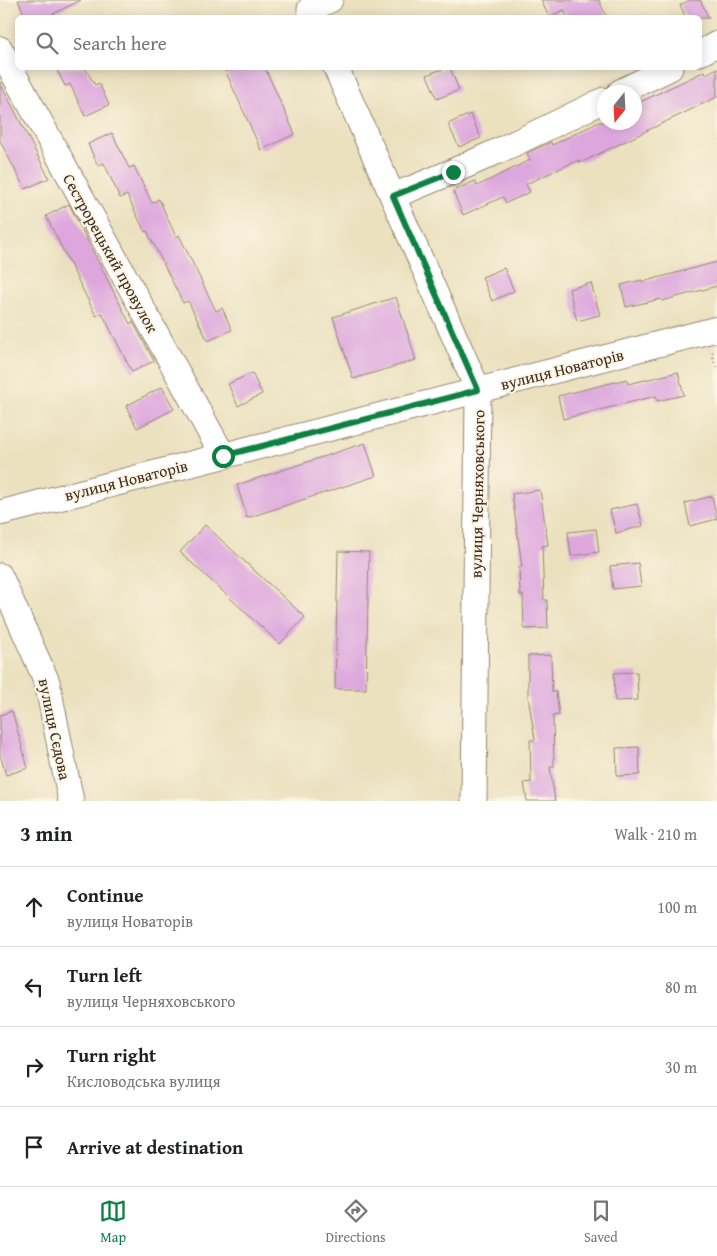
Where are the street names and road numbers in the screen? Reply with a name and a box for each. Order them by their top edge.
street label: Сестрорецький провулок [57,169,165,337]
street label: вулиця Новаторів [498,342,626,396]
street label: вулиця Черняховського [464,410,490,578]
street label: вулиця Новаторів [62,453,190,507]
street label: вулиця Сєдова [33,676,78,782]

